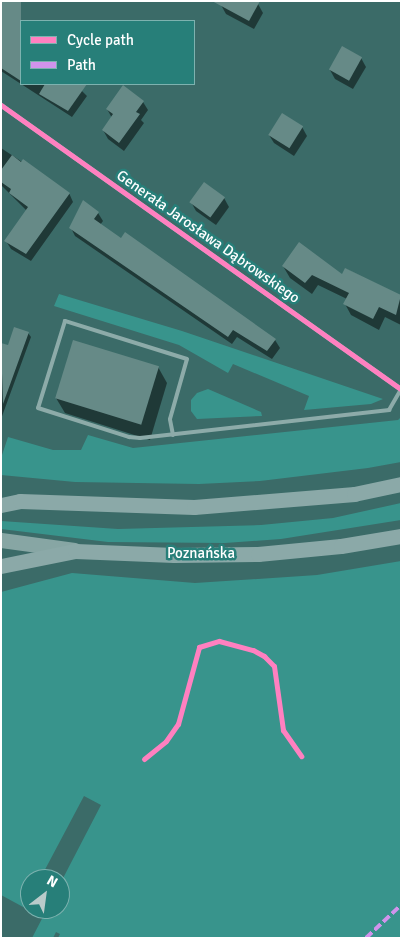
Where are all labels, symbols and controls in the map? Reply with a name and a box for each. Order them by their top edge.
legend [20,20,195,85]
text: Cycle path [67,31,134,49]
text: Path [67,56,96,74]
street label: Generała Jarosława Dąbrowskiego [113,167,303,307]
street label: Poznańska [167,545,235,563]
north arrow [20,869,70,919]
text: N [44,872,61,891]

